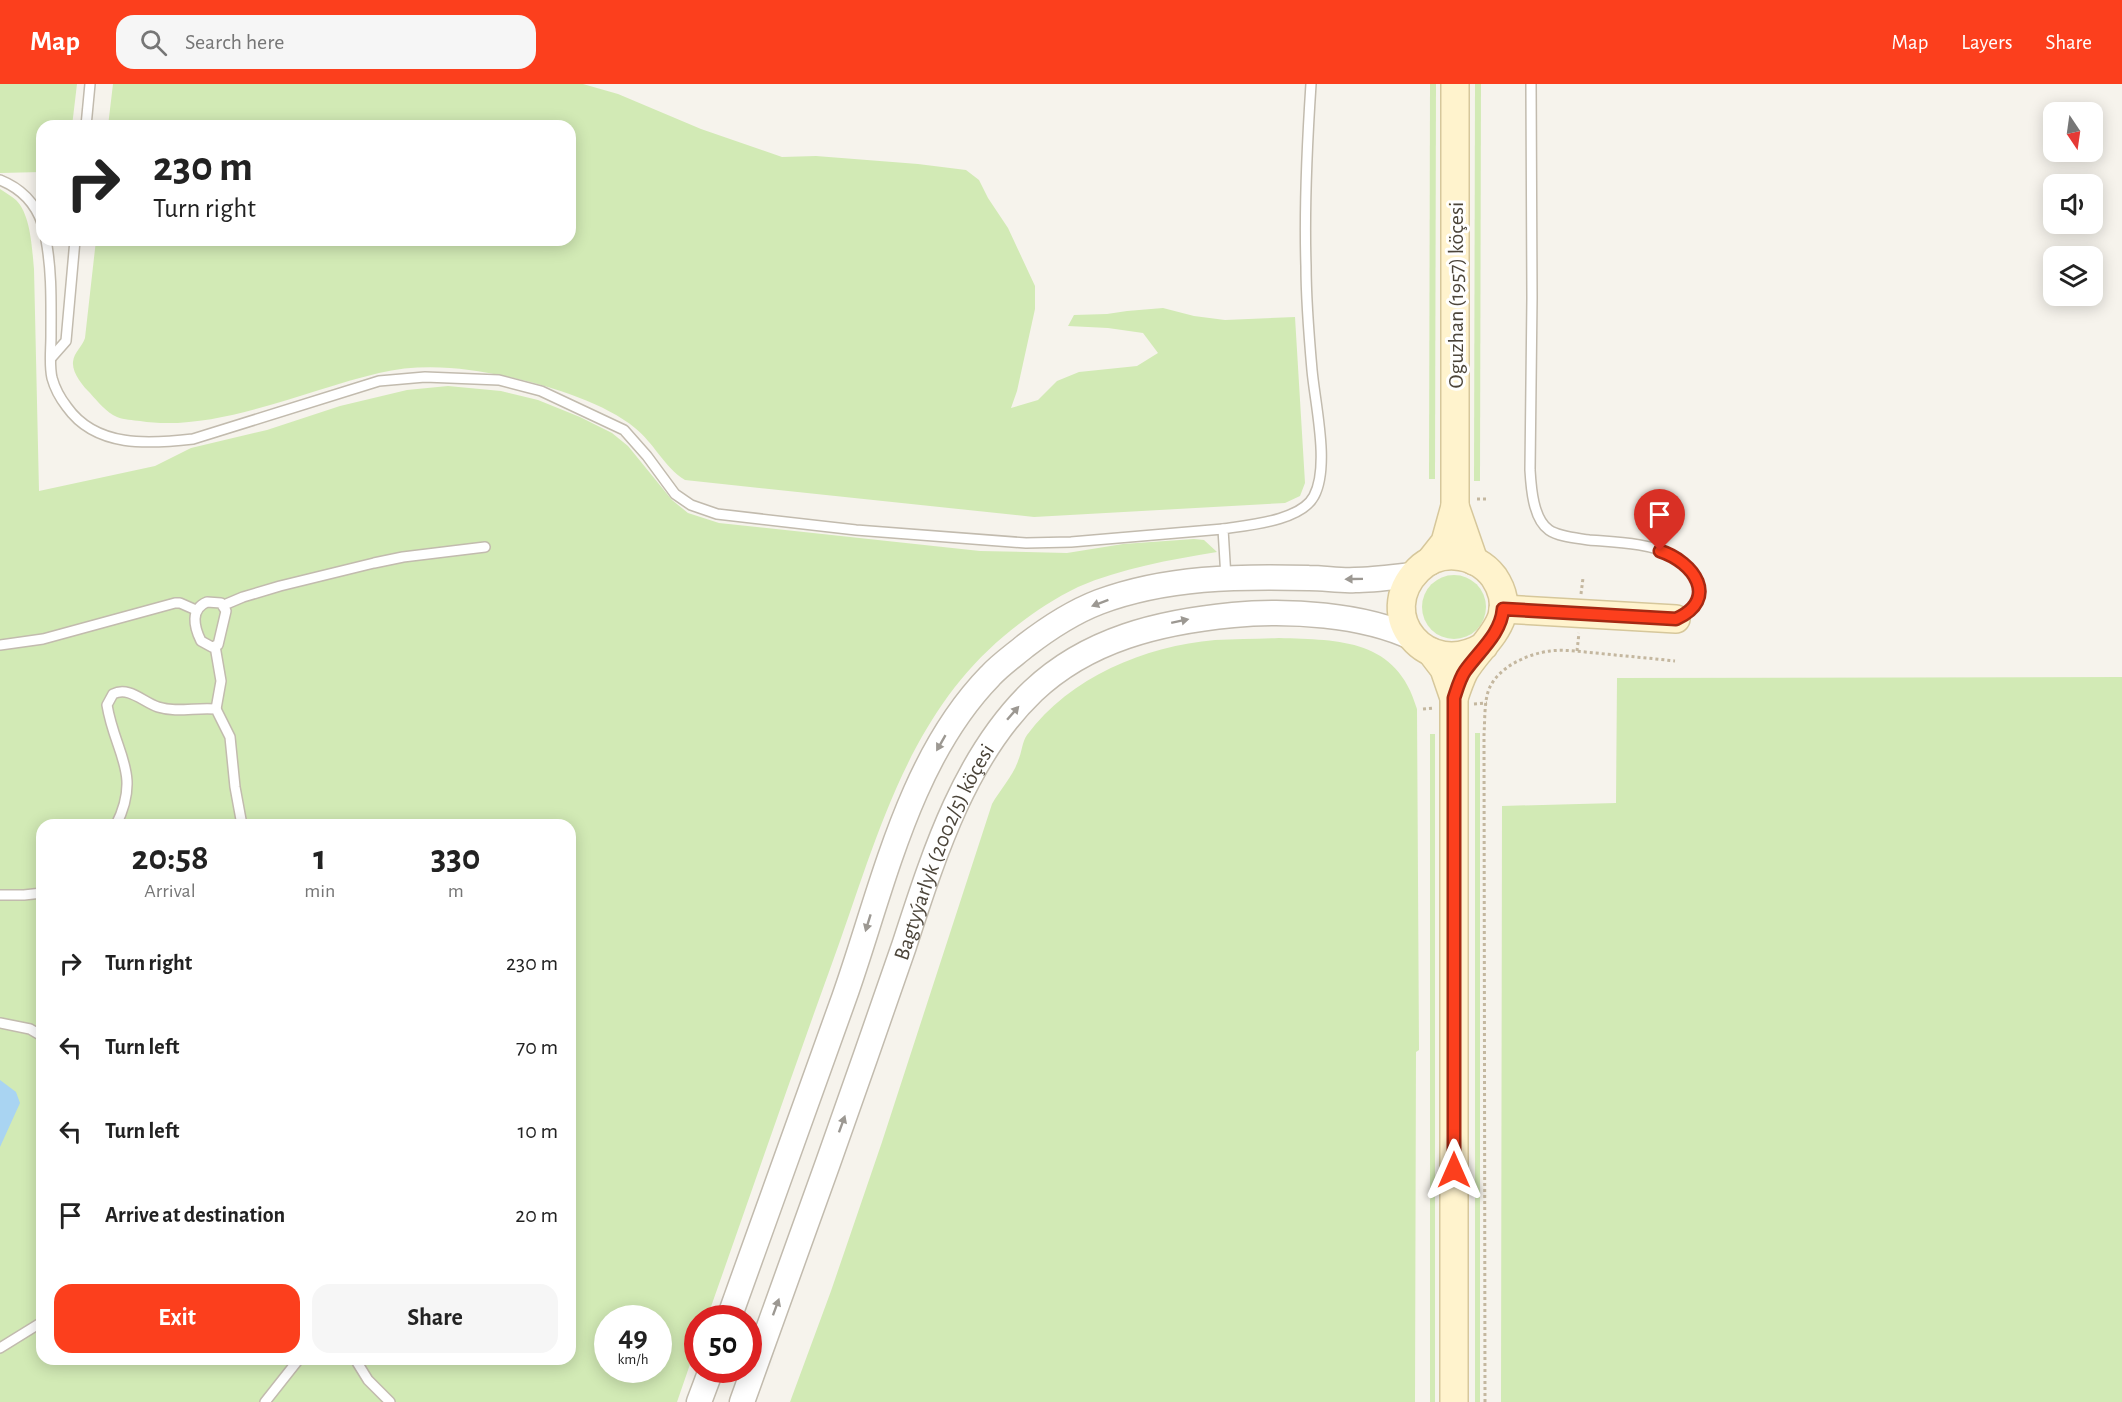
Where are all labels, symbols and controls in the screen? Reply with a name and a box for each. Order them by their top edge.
search box [116,15,536,69]
icon: search [137,26,170,59]
text: Map [30,28,80,56]
text: Search here [185,31,284,53]
text: Map [1892,32,1928,53]
text: Layers [1961,32,2012,53]
text: Share [2045,32,2092,53]
north arrow [2043,102,2103,162]
map controls [2043,102,2103,306]
icon: right [54,144,132,222]
text: 230 m [153,146,253,188]
button: sound [2043,174,2103,234]
text: Turn right [153,195,256,222]
street label: Oguzhan (1957) köçesi [1445,202,1467,388]
button: layers [2043,246,2103,306]
pin [1634,489,1685,551]
icon: arrive [1643,498,1676,531]
one-way arrow [1345,575,1364,584]
one-way arrow [1090,598,1108,608]
one-way arrow [1171,616,1190,625]
one-way arrow [1006,706,1019,721]
one-way arrow [936,735,947,751]
street label: Bagtyýarlyk (2002/5) köçesi [890,740,998,963]
text: 20:58 [131,840,209,876]
text: 1 [313,840,326,876]
text: 330 [431,840,481,876]
text: Arrival [144,881,196,901]
text: min [304,881,335,901]
text: m [448,881,464,901]
one-way arrow [863,914,872,932]
icon: right [54,947,87,980]
text: Turn right [105,952,192,974]
text: 230 m [506,952,558,974]
icon: left [54,1031,87,1064]
text: Turn left [105,1036,179,1058]
text: 70 m [516,1036,558,1058]
icon: left [54,1115,87,1148]
one-way arrow [837,1115,847,1133]
text: Turn left [105,1120,179,1142]
text: 10 m [518,1120,558,1142]
position arrow [1422,1138,1486,1202]
icon: arrive [54,1199,87,1232]
text: Arrive at destination [105,1204,285,1226]
text: 20 m [515,1204,558,1226]
button: Exit [54,1284,300,1353]
button: Share [312,1284,558,1353]
one-way arrow [771,1298,781,1316]
speed limit sign: 50 [684,1305,762,1383]
text: 49 [618,1322,648,1352]
text: km/h [618,1352,648,1367]

